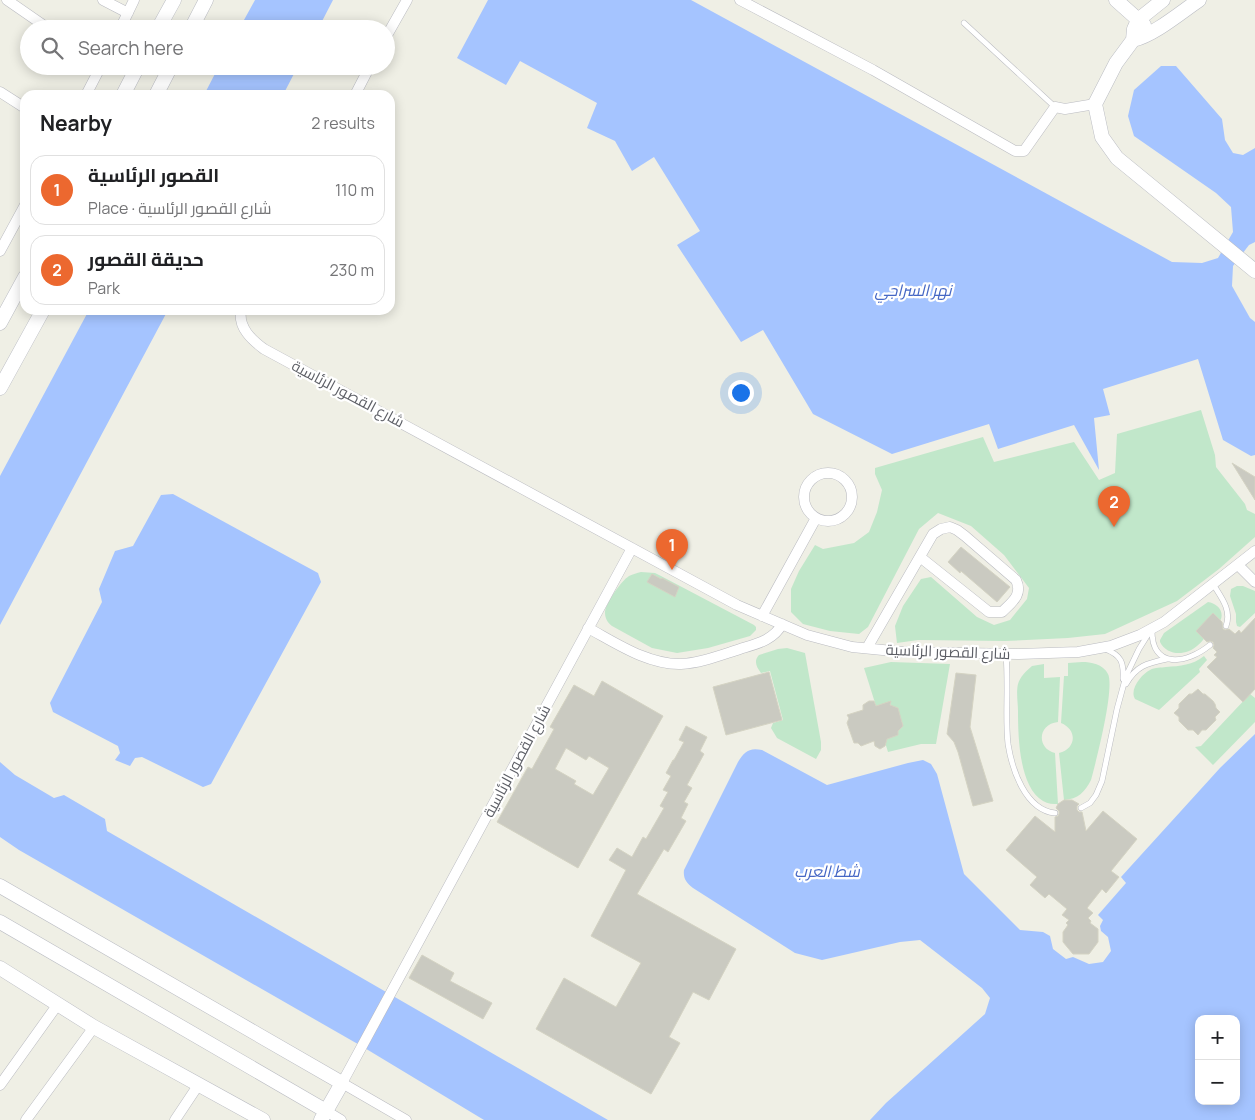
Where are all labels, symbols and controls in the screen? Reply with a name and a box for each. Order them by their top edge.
search box [20,20,395,75]
icon: search [38,34,66,62]
text: Search here [78,35,184,61]
text: Nearby [40,109,112,137]
text: 2 results [311,112,375,134]
text: القصور الرئاسية [88,162,219,188]
text: 1 [53,179,61,201]
text: 110 m [335,179,374,201]
text: Place · شارع القصور الرئاسية [88,197,271,219]
text: حديقة القصور [88,246,204,272]
text: 2 [52,259,62,281]
text: 230 m [330,259,374,281]
text: Park [88,277,120,299]
water label: نهر السراجي [874,279,953,303]
street label: شارع القصور الرئاسية [288,355,408,433]
your location [728,380,754,406]
pin: 2 [1098,486,1130,527]
pin: 1 [656,529,688,570]
street label: شارع القصور الرئاسية [885,639,1011,665]
street label: شارع القصور الرئاسية [478,701,556,821]
water label: شط العرب [794,860,861,882]
map controls [1195,1015,1240,1105]
button: + [1195,1015,1240,1060]
button: − [1195,1060,1240,1105]

